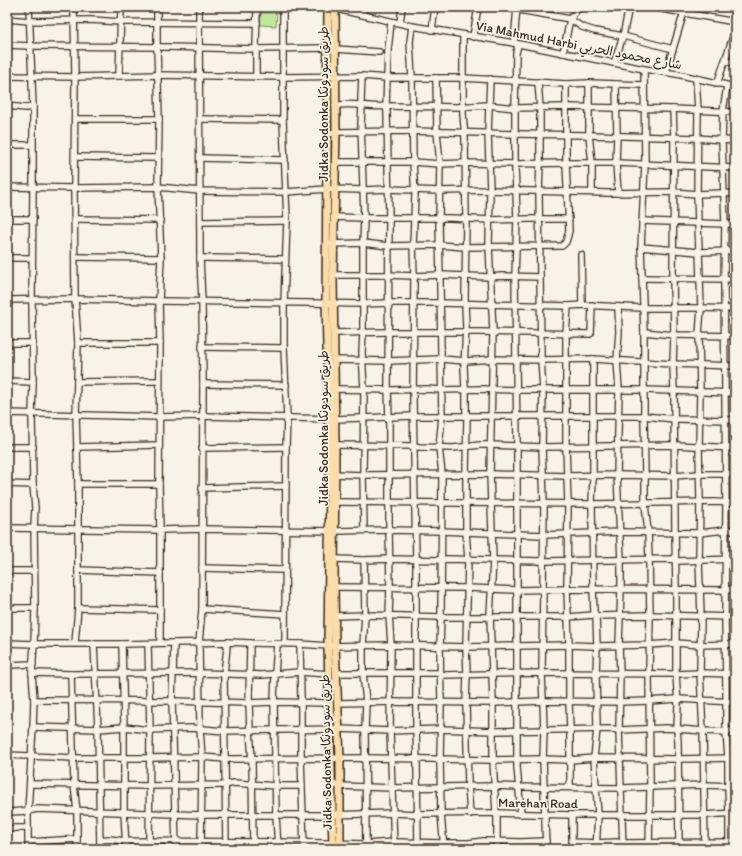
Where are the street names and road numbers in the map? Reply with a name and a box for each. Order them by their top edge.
street label: Via Mahmud Harbi شارع محمود الحربي [474,18,683,76]
street label: Jidka Sodonka طريق سودونكا [316,26,332,182]
street label: Jidka Sodonka طريق سودونكا [316,350,332,506]
street label: Jidka Sodonka طريق سودونكا [317,674,336,830]
street label: Marehan Road [498,795,578,811]

